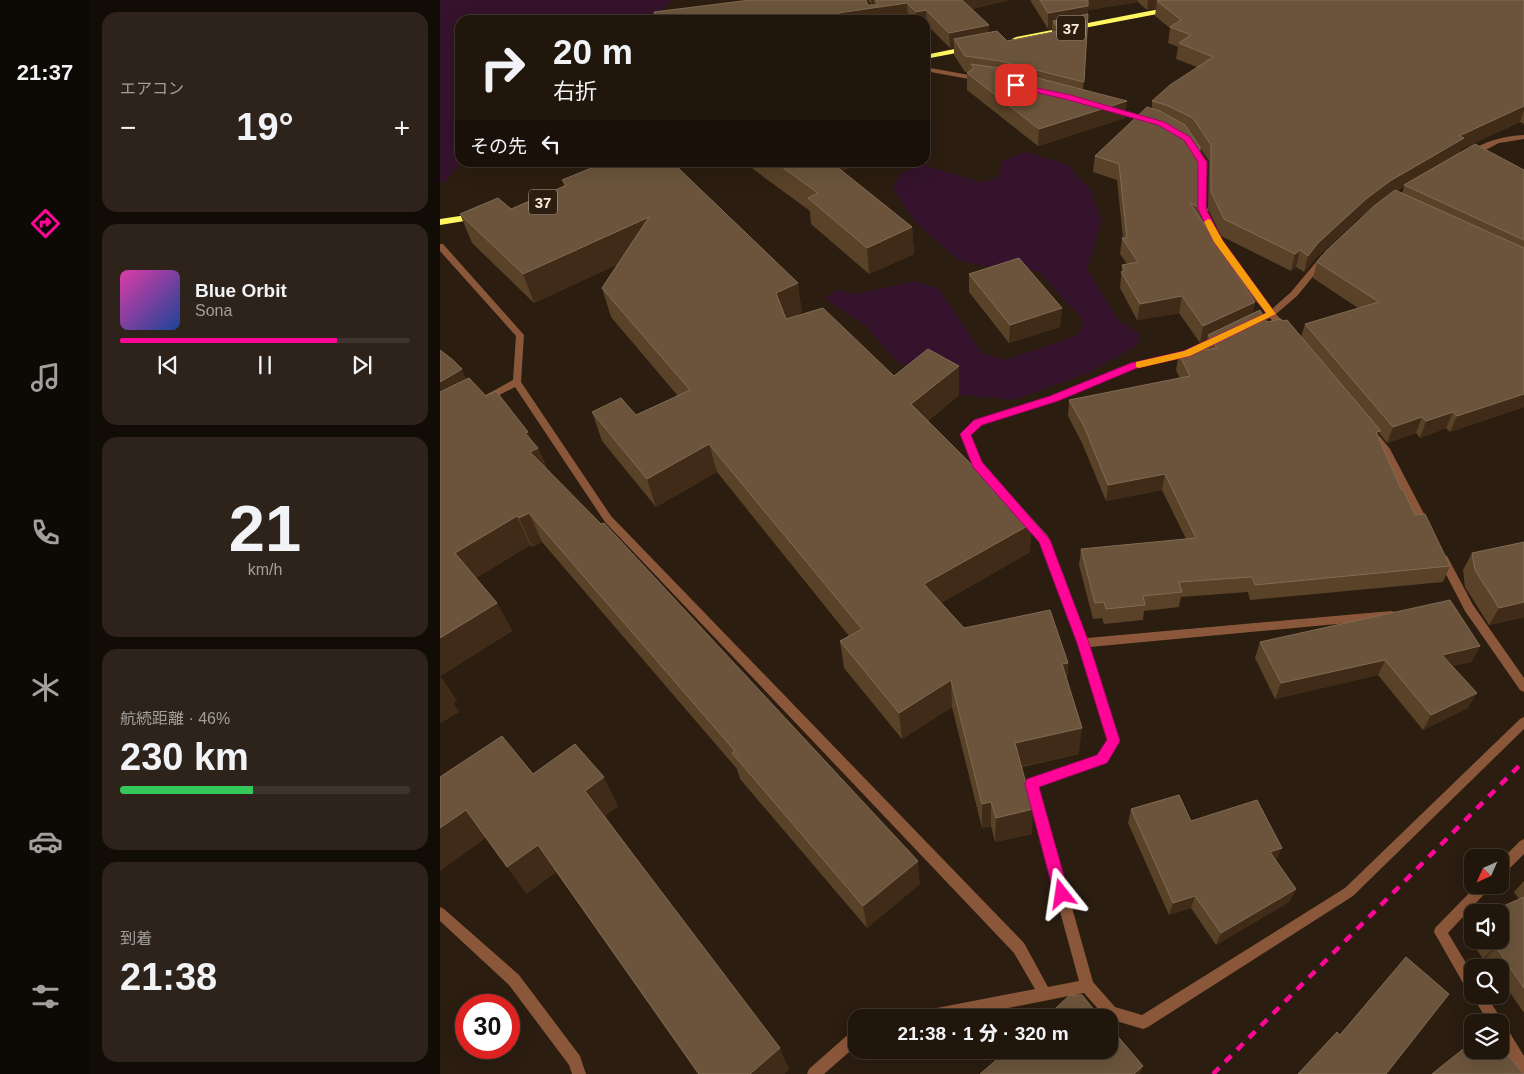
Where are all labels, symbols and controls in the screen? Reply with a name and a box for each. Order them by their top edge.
road number: 37 [1057,15,1085,40]
text: 20 m [553,32,633,71]
icon: right [470,35,535,100]
text: 21:37 [17,60,73,85]
pin [995,64,1037,106]
icon: arrive [1002,71,1030,99]
text: 右折 [553,79,597,104]
text: エアコン [120,80,184,97]
text: 19° [236,106,294,148]
text: − [120,112,136,143]
text: + [394,112,410,143]
icon: left [537,130,565,158]
text: その先 [470,136,527,157]
road number: 37 [529,190,557,214]
icon: directions [28,206,63,241]
text: Blue Orbit [195,280,287,301]
text: Sona [195,302,232,319]
icon: previous [154,351,182,379]
icon: pause [251,351,279,379]
icon: next [348,351,376,379]
icon: music [28,360,63,395]
text: 21 [229,492,301,565]
icon: phone [28,515,63,550]
text: km/h [248,561,282,578]
icon: climate [28,670,63,705]
text: 航続距離 · 46% [120,710,230,727]
text: 230 km [120,736,249,778]
icon: car [28,824,63,859]
north arrow [1464,849,1509,894]
map controls [1464,849,1509,1059]
position arrow [1035,867,1087,919]
button: sound [1464,904,1509,949]
text: 到着 [120,930,152,947]
text: 21:38 [120,956,217,998]
button: search [1464,959,1509,1004]
icon: filters [28,979,63,1014]
speed limit sign: 30 [455,994,520,1059]
button: layers [1464,1014,1509,1059]
text: 21:38 · 1 分 · 320 m [897,1023,1069,1044]

